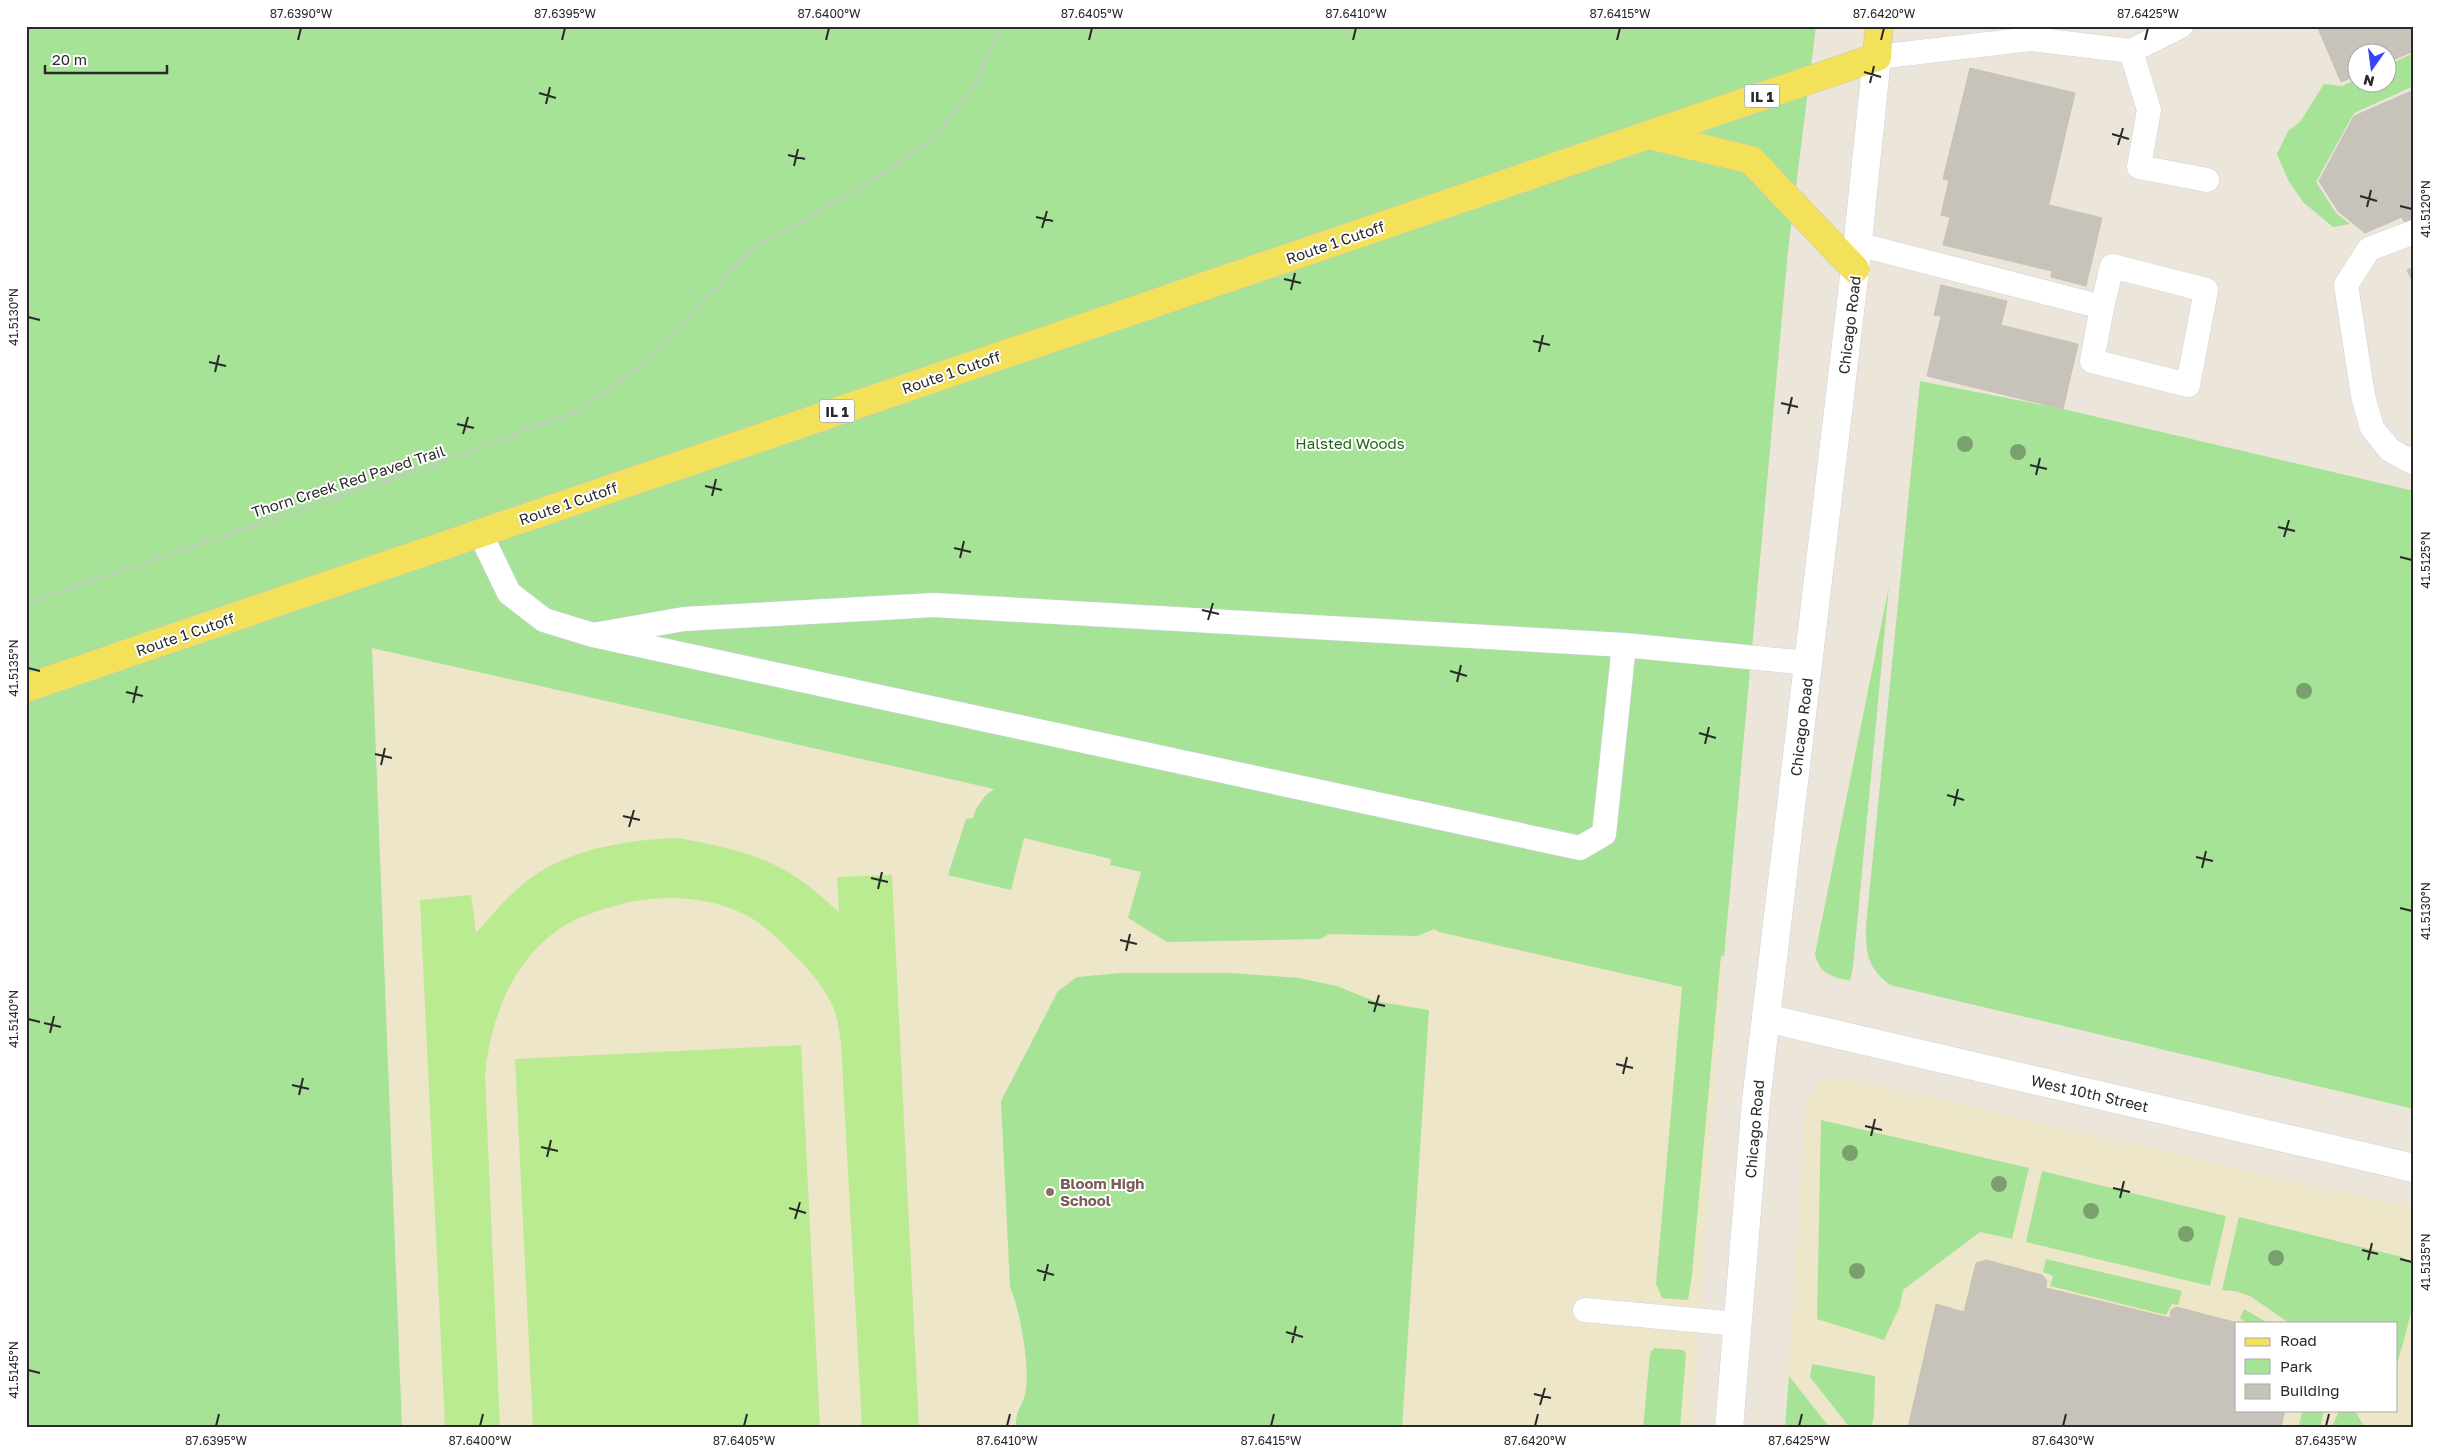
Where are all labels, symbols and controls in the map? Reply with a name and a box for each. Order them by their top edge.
text: 87.6390°W [270,6,333,21]
text: 87.6395°W [534,6,596,21]
text: 87.6400°W [798,6,861,21]
text: 87.6405°W [1061,6,1124,21]
text: 87.6410°W [1325,6,1387,21]
text: 87.6415°W [1590,6,1651,21]
text: 87.6420°W [1853,6,1916,21]
text: 87.6425°W [2117,6,2179,21]
scale bar [45,42,168,74]
north arrow [2348,42,2398,92]
text: 20 m [52,50,87,68]
text: N [2362,72,2376,91]
road number: IL 1 [1744,84,1780,108]
text: 41.5120°N [2418,180,2433,238]
street label: Route 1 Cutoff [1283,217,1387,267]
street label: Chicago Road [1834,275,1864,375]
text: 41.5130°N [6,288,21,346]
street label: Route 1 Cutoff [899,347,1003,397]
road number: IL 1 [820,400,854,422]
park label: Halsted Woods [1295,434,1405,452]
street label: Thorn Creek Red Paved Trail [249,441,447,521]
street label: Route 1 Cutoff [516,478,620,528]
text: 41.5125°N [2418,531,2433,589]
street label: Route 1 Cutoff [133,609,237,659]
text: 41.5135°N [6,639,21,697]
street label: Chicago Road [1786,677,1816,777]
text: 41.5130°N [2418,882,2433,940]
text: 41.5140°N [6,990,21,1048]
street label: West 10th Street [2029,1071,2151,1115]
street label: Chicago Road [1741,1079,1767,1179]
place label: Bloom High School [1060,1174,1144,1209]
marker: Bloom High School [1044,1186,1056,1198]
text: 41.5135°N [2418,1233,2433,1291]
legend [2235,1322,2398,1412]
text: Road [2280,1331,2317,1349]
text: 41.5145°N [6,1341,21,1399]
text: Park [2280,1357,2313,1375]
text: Building [2280,1381,2340,1399]
text: 87.6395°W [185,1433,247,1448]
text: 87.6400°W [449,1433,512,1448]
text: 87.6405°W [713,1433,776,1448]
text: 87.6410°W [976,1433,1038,1448]
text: 87.6415°W [1241,1433,1302,1448]
text: 87.6420°W [1504,1433,1567,1448]
text: 87.6425°W [1768,1433,1830,1448]
text: 87.6430°W [2032,1433,2095,1448]
text: 87.6435°W [2295,1433,2357,1448]

